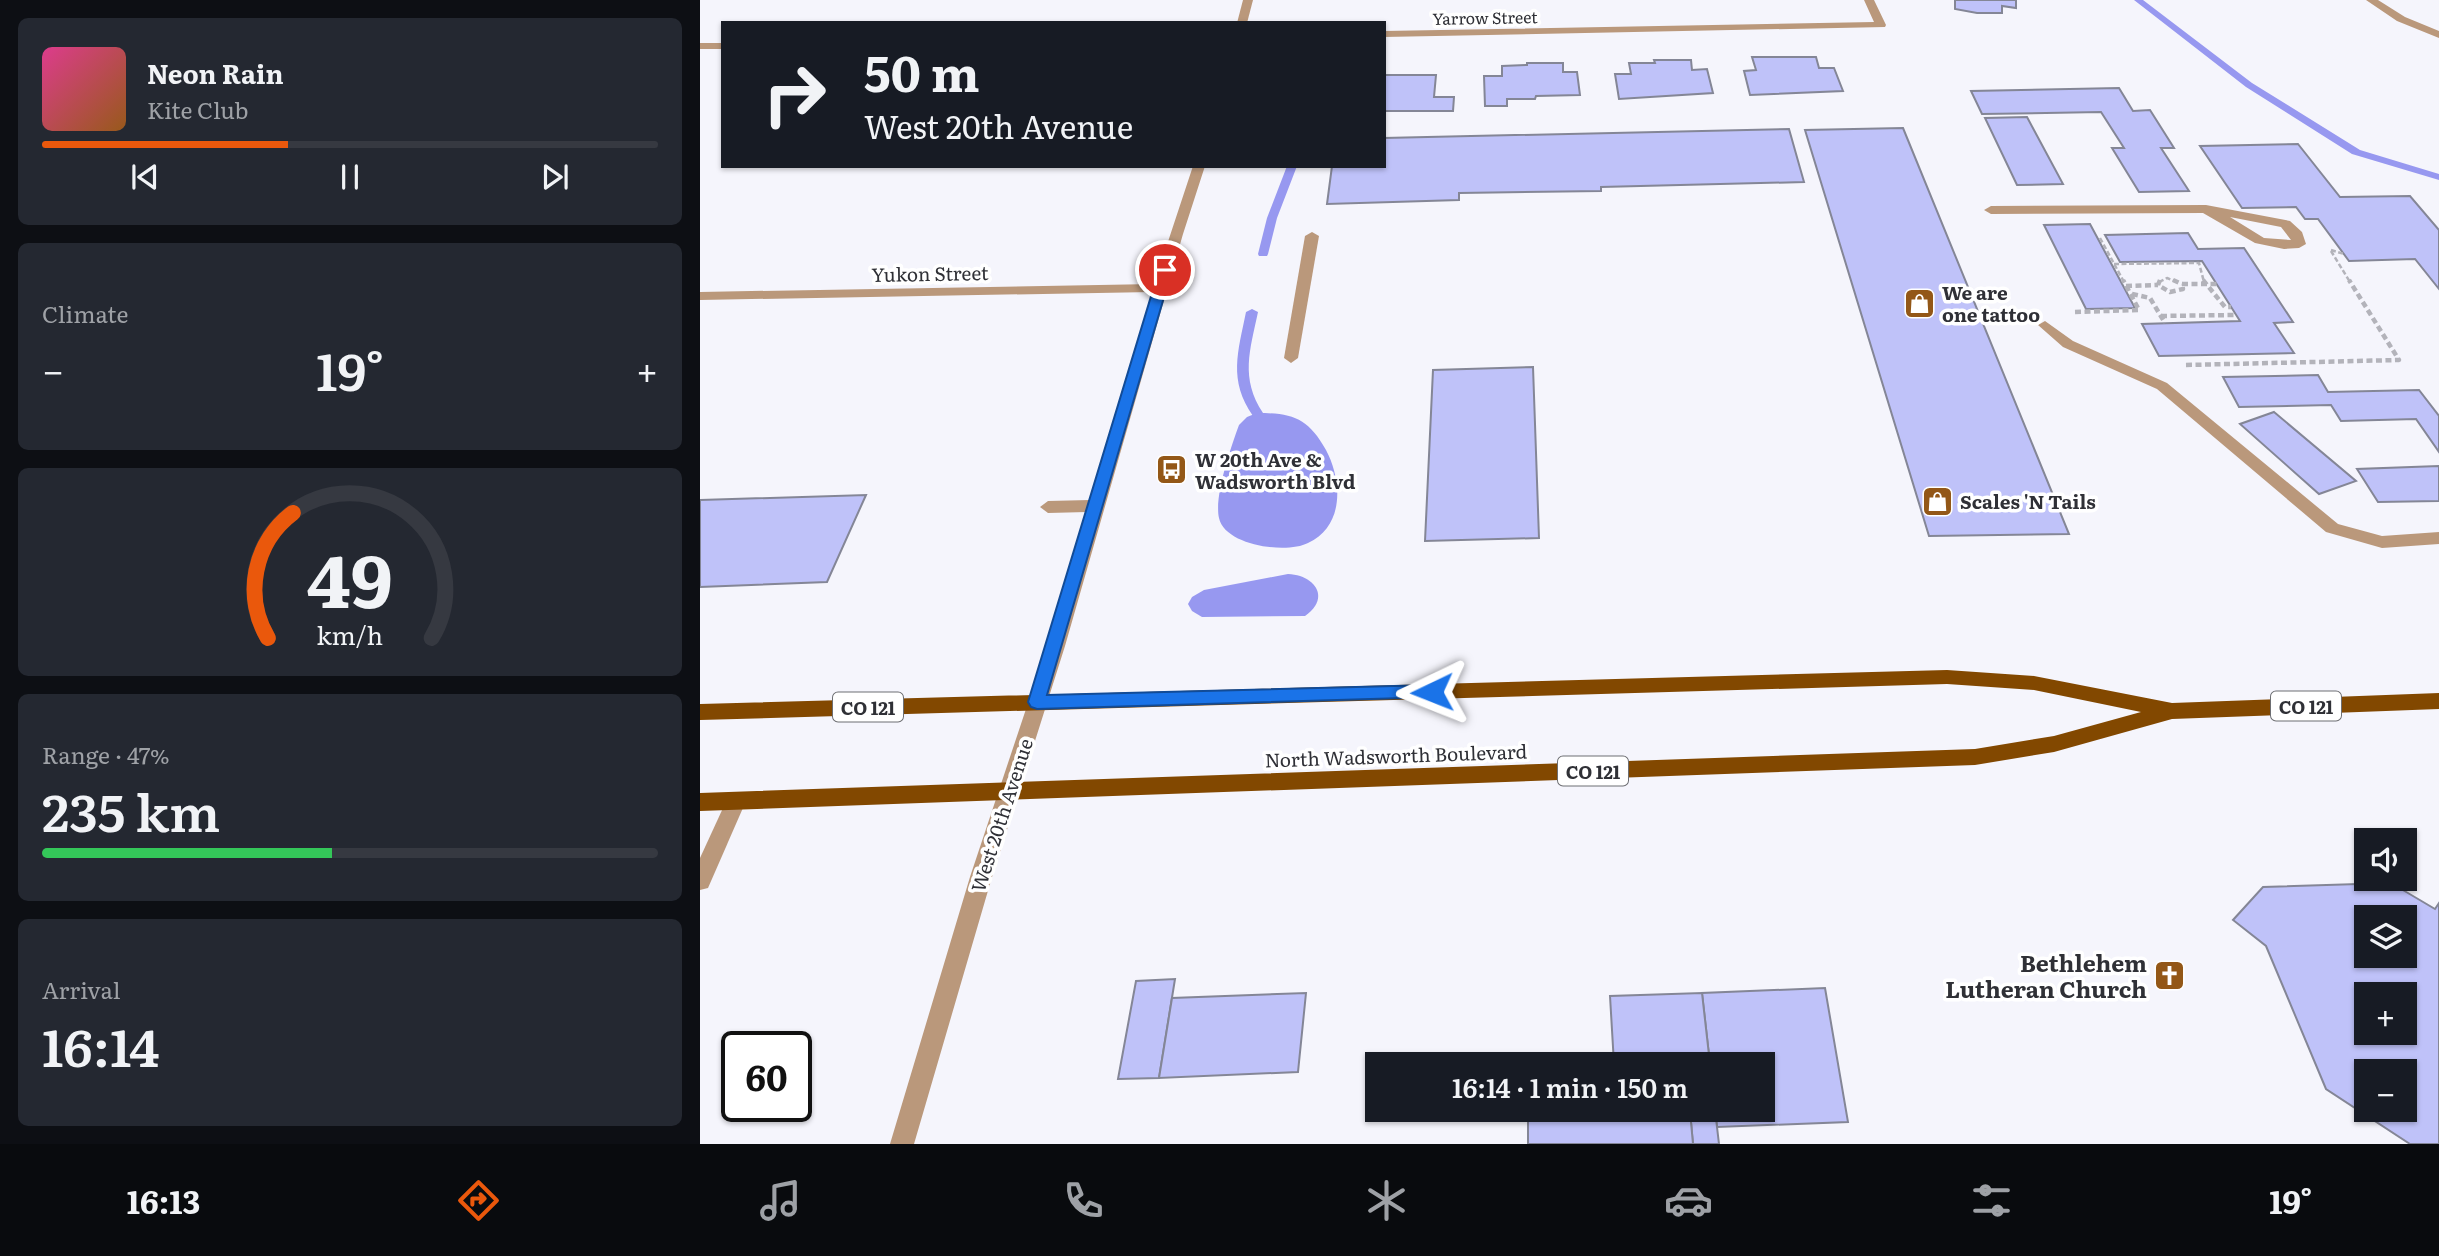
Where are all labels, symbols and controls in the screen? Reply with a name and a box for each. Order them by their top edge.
street label: Yarrow Street [1432,4,1538,30]
text: 50 m [864,34,980,107]
icon: right [749,49,840,140]
text: Neon Rain [147,53,284,92]
text: Kite Club [147,92,248,126]
text: West 20th Avenue [864,101,1133,149]
icon: previous [126,158,164,196]
icon: pause [331,158,369,196]
icon: next [536,158,574,196]
pin [1135,240,1195,300]
icon: arrive [1146,251,1184,289]
street label: Yukon Street [871,258,989,288]
place label: We are one tattoo [1942,278,2040,328]
shop icon: We are one tattoo [1902,286,1936,320]
text: Climate [42,296,128,330]
text: 19° [316,330,384,407]
text: − [42,340,64,397]
text: + [636,340,658,397]
place label: W 20th Ave & Wadsworth Blvd [1195,445,1356,495]
bus stop icon: W 20th Ave & Wadsworth Blvd [1155,453,1189,487]
shop icon: Scales 'N Tails [1920,484,1954,518]
place label: Scales 'N Tails [1960,487,2096,515]
text: 49 [307,522,393,630]
text: km/h [317,616,383,653]
position arrow [1395,655,1469,729]
road number: CO 121 [833,692,903,722]
road number: CO 121 [2271,692,2341,720]
street label: West 20th Avenue [963,735,1039,895]
street label: North Wadsworth Boulevard [1264,736,1528,774]
text: Range · 47% [42,737,170,771]
road number: CO 121 [1558,756,1628,786]
text: 235 km [42,771,220,848]
map controls [2354,828,2417,1122]
button: sound [2354,828,2417,891]
button: layers [2354,905,2417,968]
place label: Bethlehem Lutheran Church [1945,945,2147,1005]
church icon: Bethlehem Lutheran Church [2153,958,2187,992]
text: Arrival [42,972,121,1006]
button: + [2354,982,2417,1045]
text: 16:14 [42,1006,160,1083]
speed limit sign: 60 [721,1031,812,1122]
button: − [2354,1059,2417,1122]
text: 16:14 · 1 min · 150 m [1452,1067,1688,1106]
text: 16:13 [127,1176,200,1224]
icon: directions [454,1176,503,1225]
icon: music [756,1176,805,1225]
icon: phone [1059,1176,1108,1225]
icon: climate [1362,1176,1411,1225]
icon: car [1664,1176,1713,1225]
icon: filters [1967,1176,2016,1225]
text: 19° [2269,1176,2312,1224]

